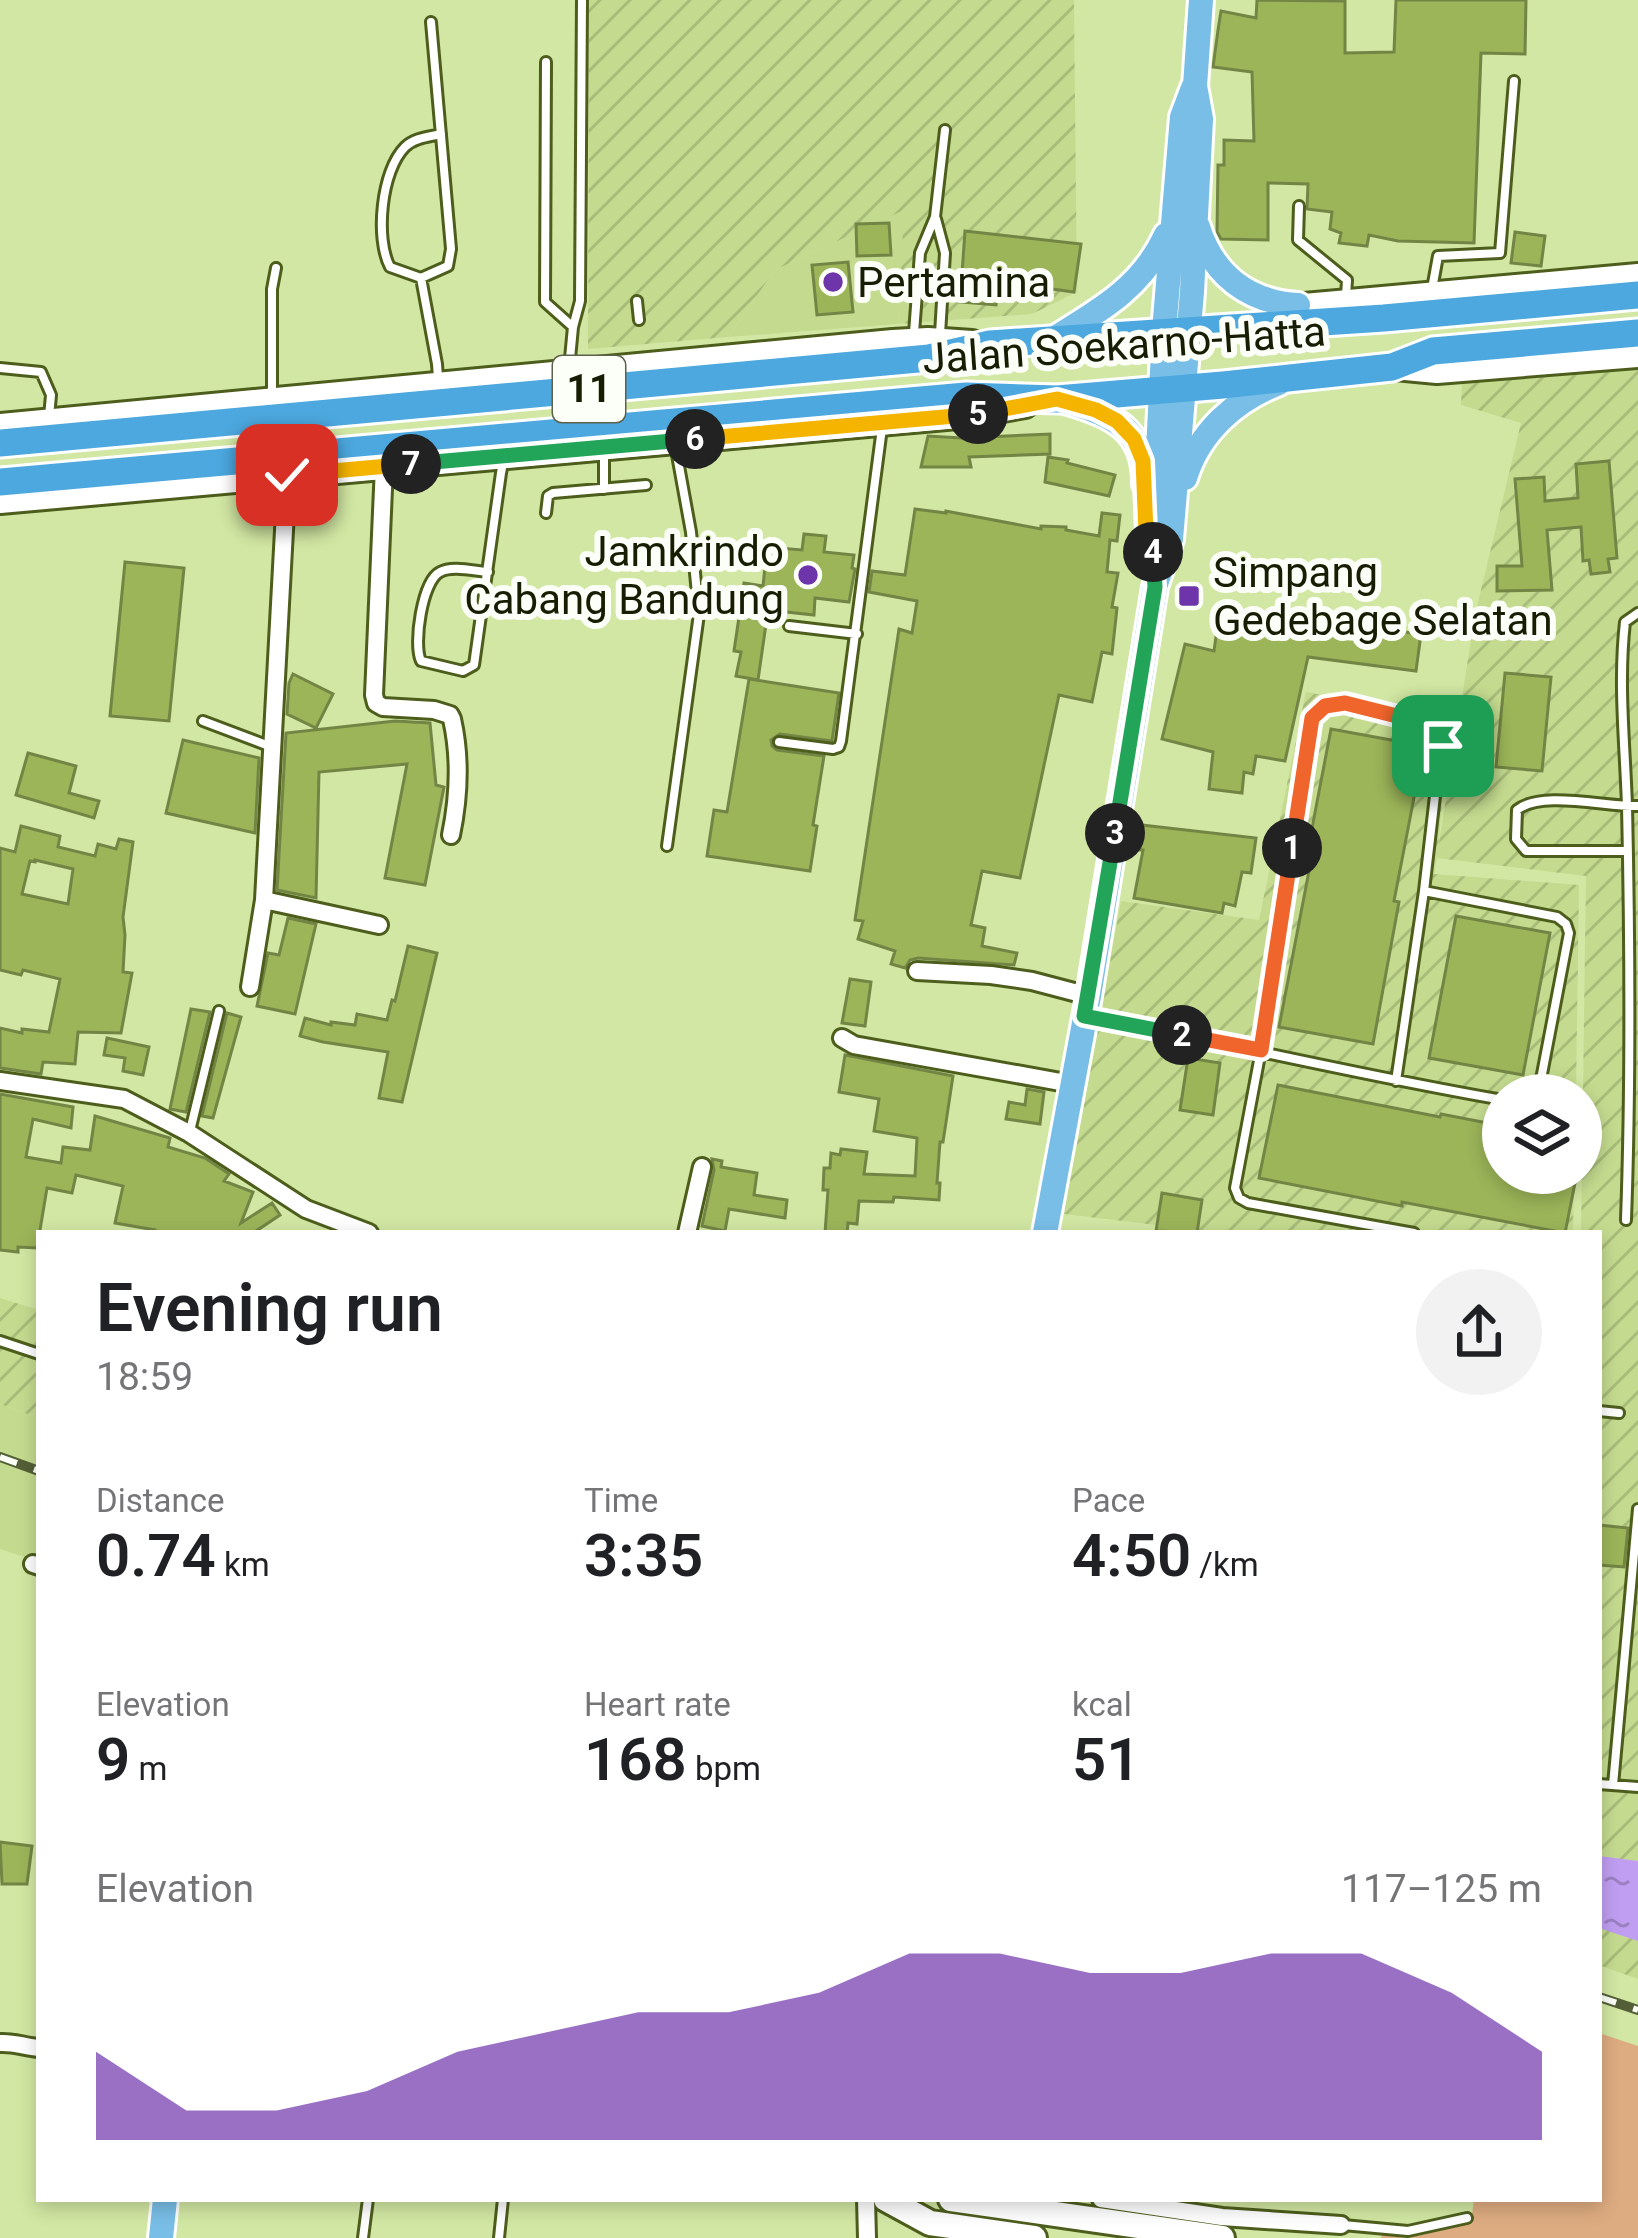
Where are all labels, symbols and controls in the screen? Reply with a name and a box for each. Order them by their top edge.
place label: Pertamina [857,258,1050,307]
marker: Pertamina [820,269,846,295]
street label: Jalan Soekarno-Hatta [921,306,1327,384]
road number: 11 [553,356,625,422]
pin: 5 [948,384,1008,444]
text: 5 [969,394,987,433]
pin: 6 [665,409,725,469]
text: 6 [686,419,704,458]
pin [236,424,338,526]
pin: 7 [381,434,441,494]
icon: check [254,442,320,508]
text: 7 [402,444,420,483]
pin: 4 [1123,522,1183,582]
place label: Jamkrindo Cabang Bandung [464,527,784,624]
text: 4 [1144,532,1162,571]
place label: Simpang Gedebage Selatan [1213,548,1553,645]
marker: Jamkrindo Cabang Bandung [795,562,821,588]
marker: Simpang Gedebage Selatan [1176,583,1202,609]
pin [1392,695,1494,797]
icon: arrive [1410,713,1476,779]
pin: 3 [1085,803,1145,863]
text: 3 [1106,813,1124,852]
pin: 1 [1262,818,1322,878]
text: 1 [1283,828,1301,867]
pin: 2 [1152,1005,1212,1065]
text: 2 [1173,1015,1191,1054]
map controls [1482,1074,1602,1194]
button: layers [1482,1074,1602,1194]
button: share [1416,1269,1542,1395]
text: Evening run [96,1270,443,1347]
text: 18:59 [96,1354,193,1400]
text: Distance [96,1481,224,1520]
text: Time [584,1481,658,1520]
text: Pace [1072,1481,1145,1520]
text: 0.74 [96,1520,216,1591]
text: 3:35 [584,1520,703,1591]
text: 4:50 [1072,1520,1191,1591]
text: km [216,1545,270,1584]
text: /km [1191,1545,1259,1584]
text: Elevation [96,1685,230,1724]
text: Heart rate [584,1685,731,1724]
text: kcal [1072,1685,1132,1724]
text: 9 [96,1724,130,1795]
text: 168 [584,1724,687,1795]
text: 51 [1072,1724,1141,1795]
text: m [130,1749,167,1788]
text: bpm [687,1749,761,1788]
text: Elevation [96,1866,254,1912]
text: 117–125 m [1341,1866,1542,1912]

